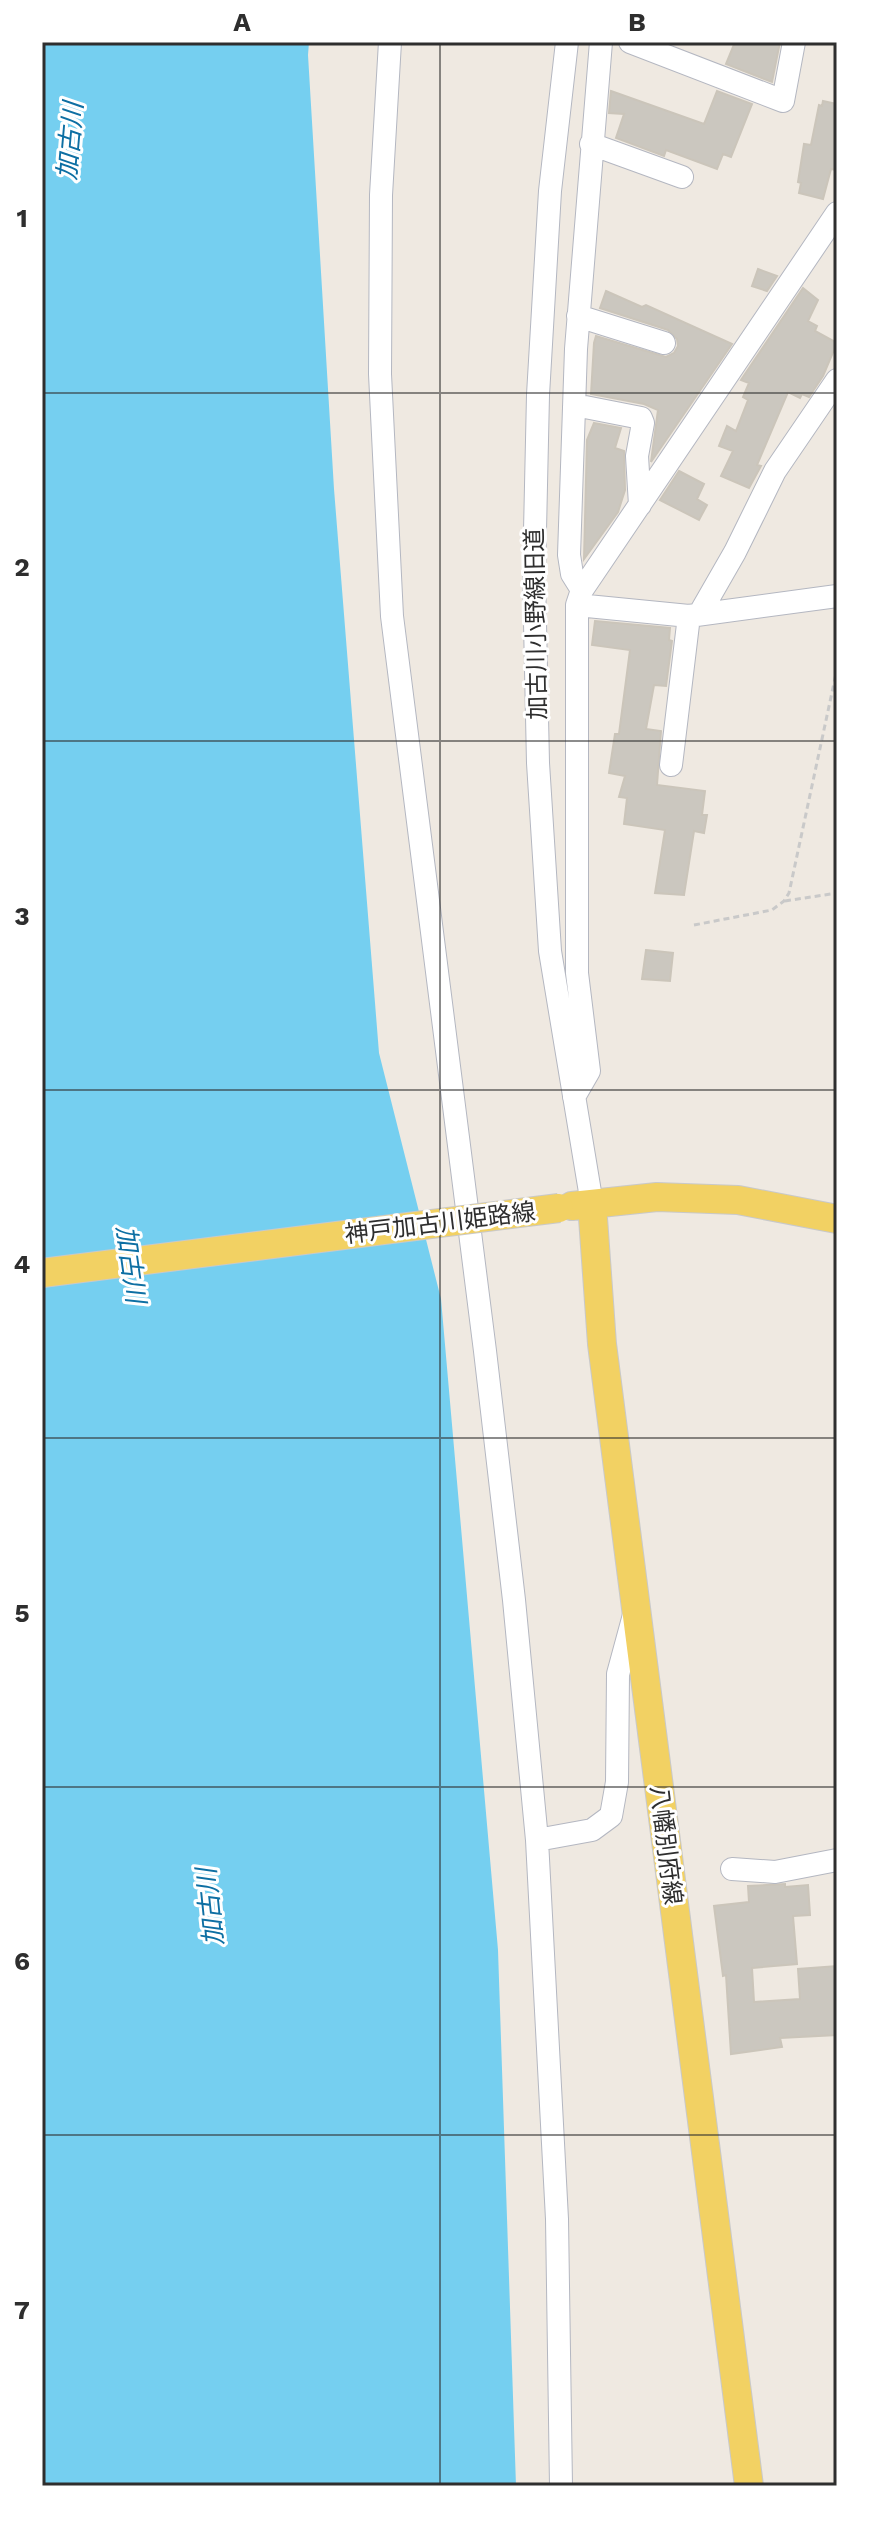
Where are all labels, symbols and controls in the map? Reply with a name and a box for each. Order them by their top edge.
text: A [233,7,251,37]
text: B [628,7,646,37]
water label: 加古川 [52,98,89,181]
text: 1 [16,203,28,233]
street label: 加古川小野線旧道 [520,528,552,720]
text: 2 [14,552,30,582]
text: 3 [14,901,30,931]
street label: 神戸加古川姫路線 [343,1197,537,1249]
water label: 加古川 [111,1223,152,1308]
text: 4 [14,1249,31,1279]
text: 5 [14,1598,30,1628]
street label: 八幡別府線 [645,1784,687,1906]
water label: 加古川 [191,1864,229,1947]
text: 6 [14,1946,30,1976]
text: 7 [14,2295,30,2325]

